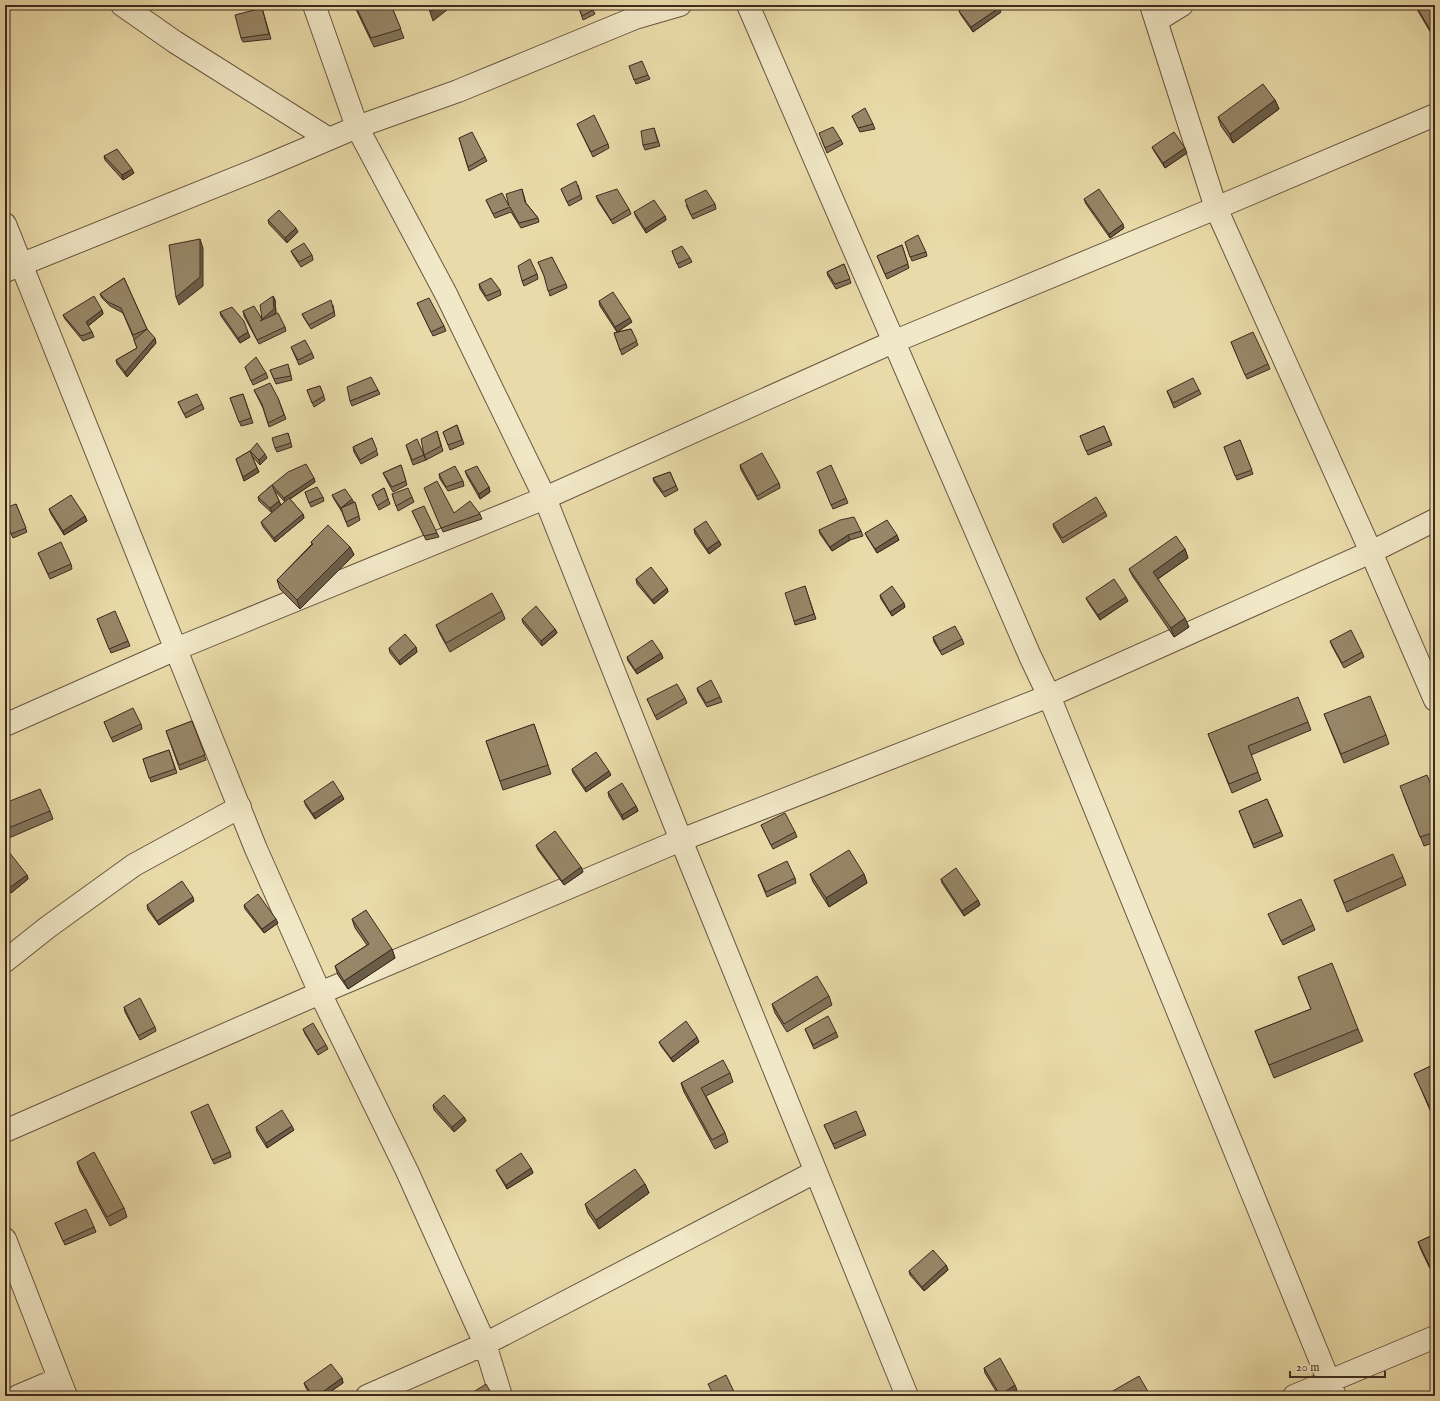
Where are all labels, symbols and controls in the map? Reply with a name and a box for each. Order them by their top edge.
scale bar [1290,1353,1385,1379]
text: 20 m [1296,1360,1319,1375]

